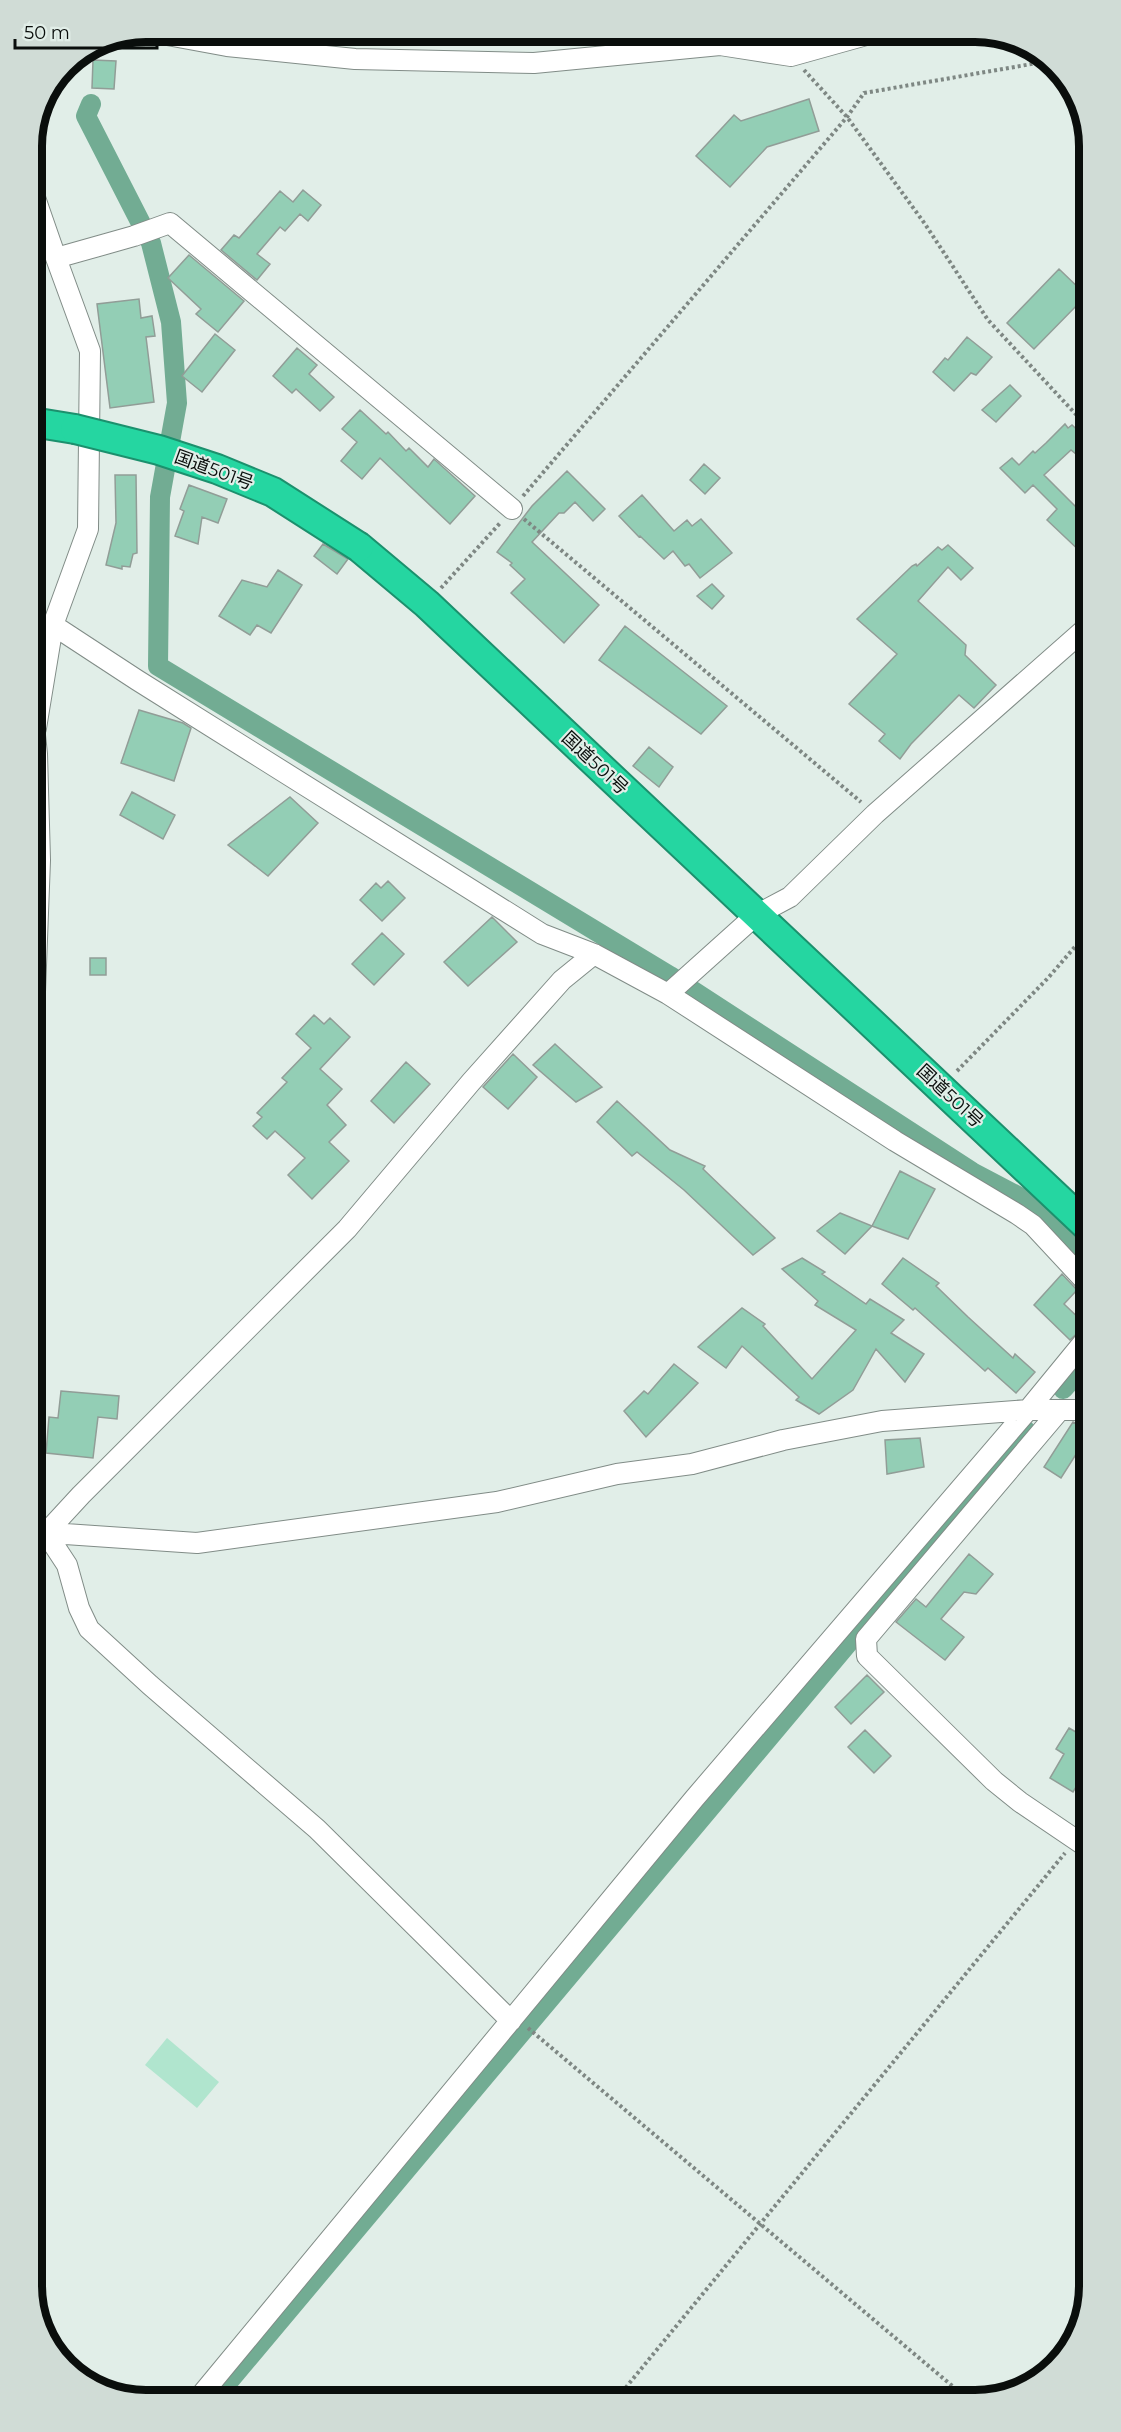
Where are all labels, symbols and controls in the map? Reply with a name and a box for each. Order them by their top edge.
scale bar [15,12,158,50]
text: 50 m [24,22,70,44]
street label: 国道501号 [171,446,257,494]
street label: 国道501号 [557,727,633,799]
street label: 国道501号 [912,1060,988,1132]

